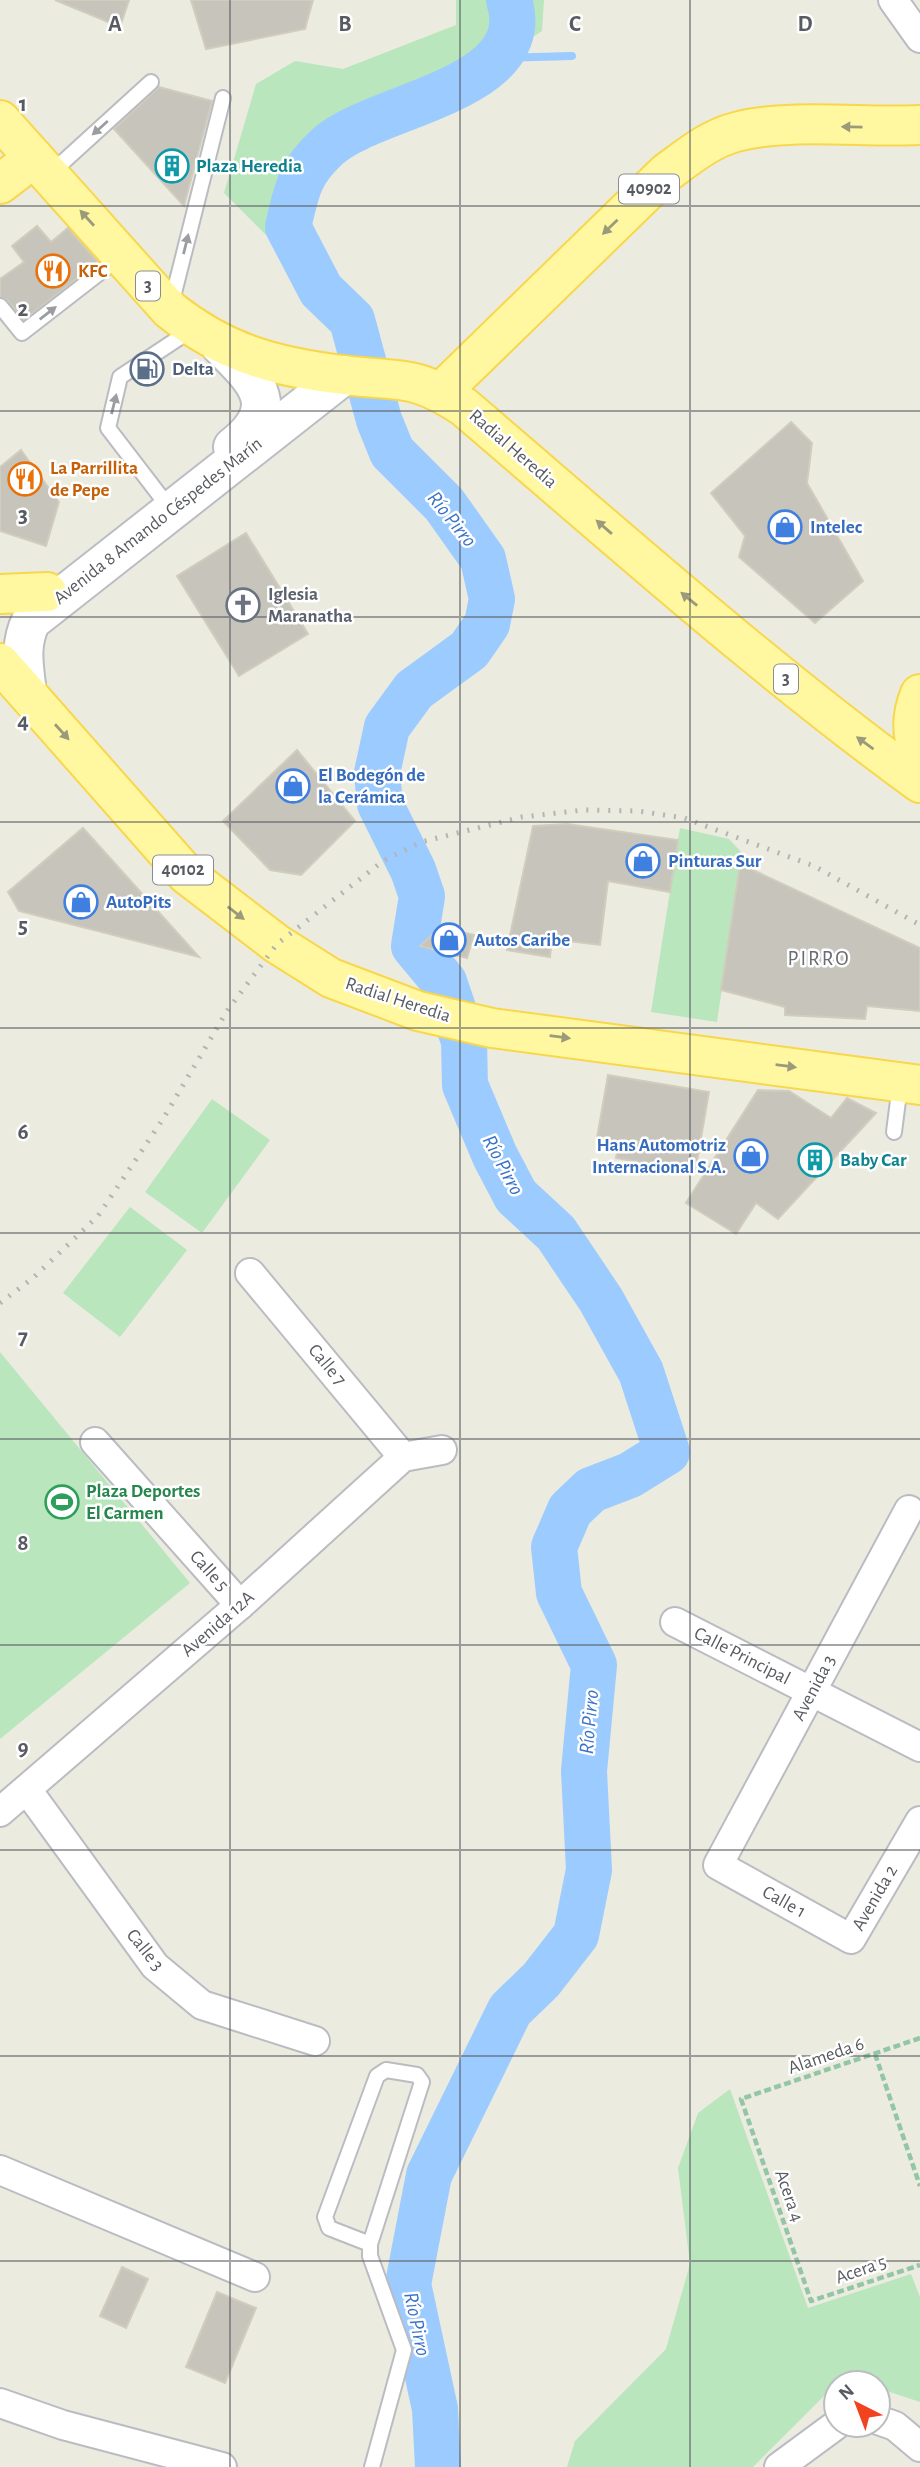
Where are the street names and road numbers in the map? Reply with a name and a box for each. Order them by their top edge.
road number: 40902 [619,174,679,204]
road number: 3 [136,272,160,300]
street label: Radial Heredia [465,406,561,492]
street label: Avenida 8 Amando Céspedes Marín [50,434,266,608]
road number: 3 [774,664,798,694]
road number: 40102 [153,856,213,884]
street label: Radial Heredia [343,974,453,1026]
street label: Calle 7 [304,1341,350,1389]
street label: Calle 5 [186,1547,232,1595]
street label: Avenida 12A [178,1587,258,1661]
street label: Calle Principal [691,1624,793,1688]
street label: Avenida 3 [789,1652,839,1724]
street label: Avenida 2 [849,1862,901,1934]
street label: Calle 1 [759,1882,809,1922]
street label: Calle 3 [123,1925,167,1975]
street label: Alameda 6 [786,2034,866,2078]
street label: Acera 4 [771,2168,807,2224]
street label: Acera 5 [833,2252,889,2288]

